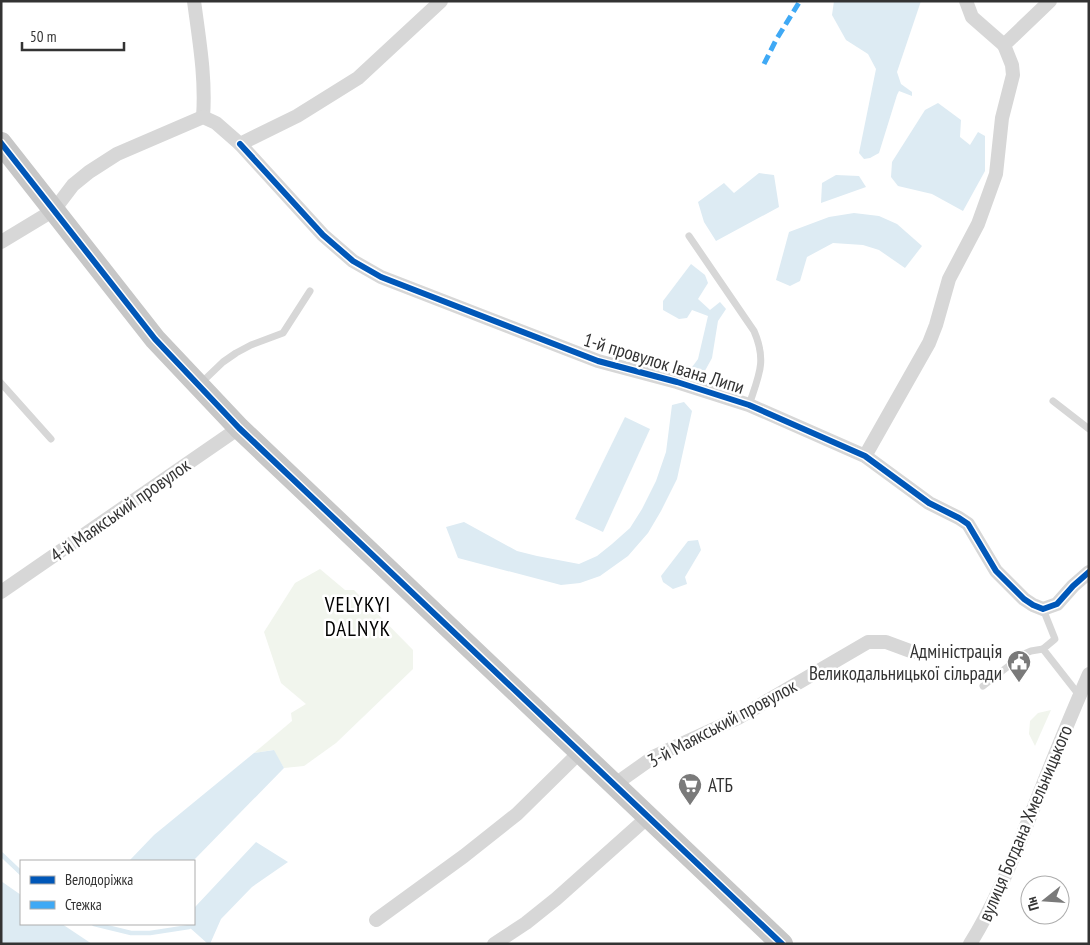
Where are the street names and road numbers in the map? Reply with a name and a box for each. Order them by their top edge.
street label: 1-й провулок Івана Липи [581,327,747,399]
street label: 4-й Маякський провулок [45,452,195,567]
street label: 3-й Маякський провулок [643,673,801,772]
street label: вулиця Богдана Хмельницького [973,721,1077,925]

